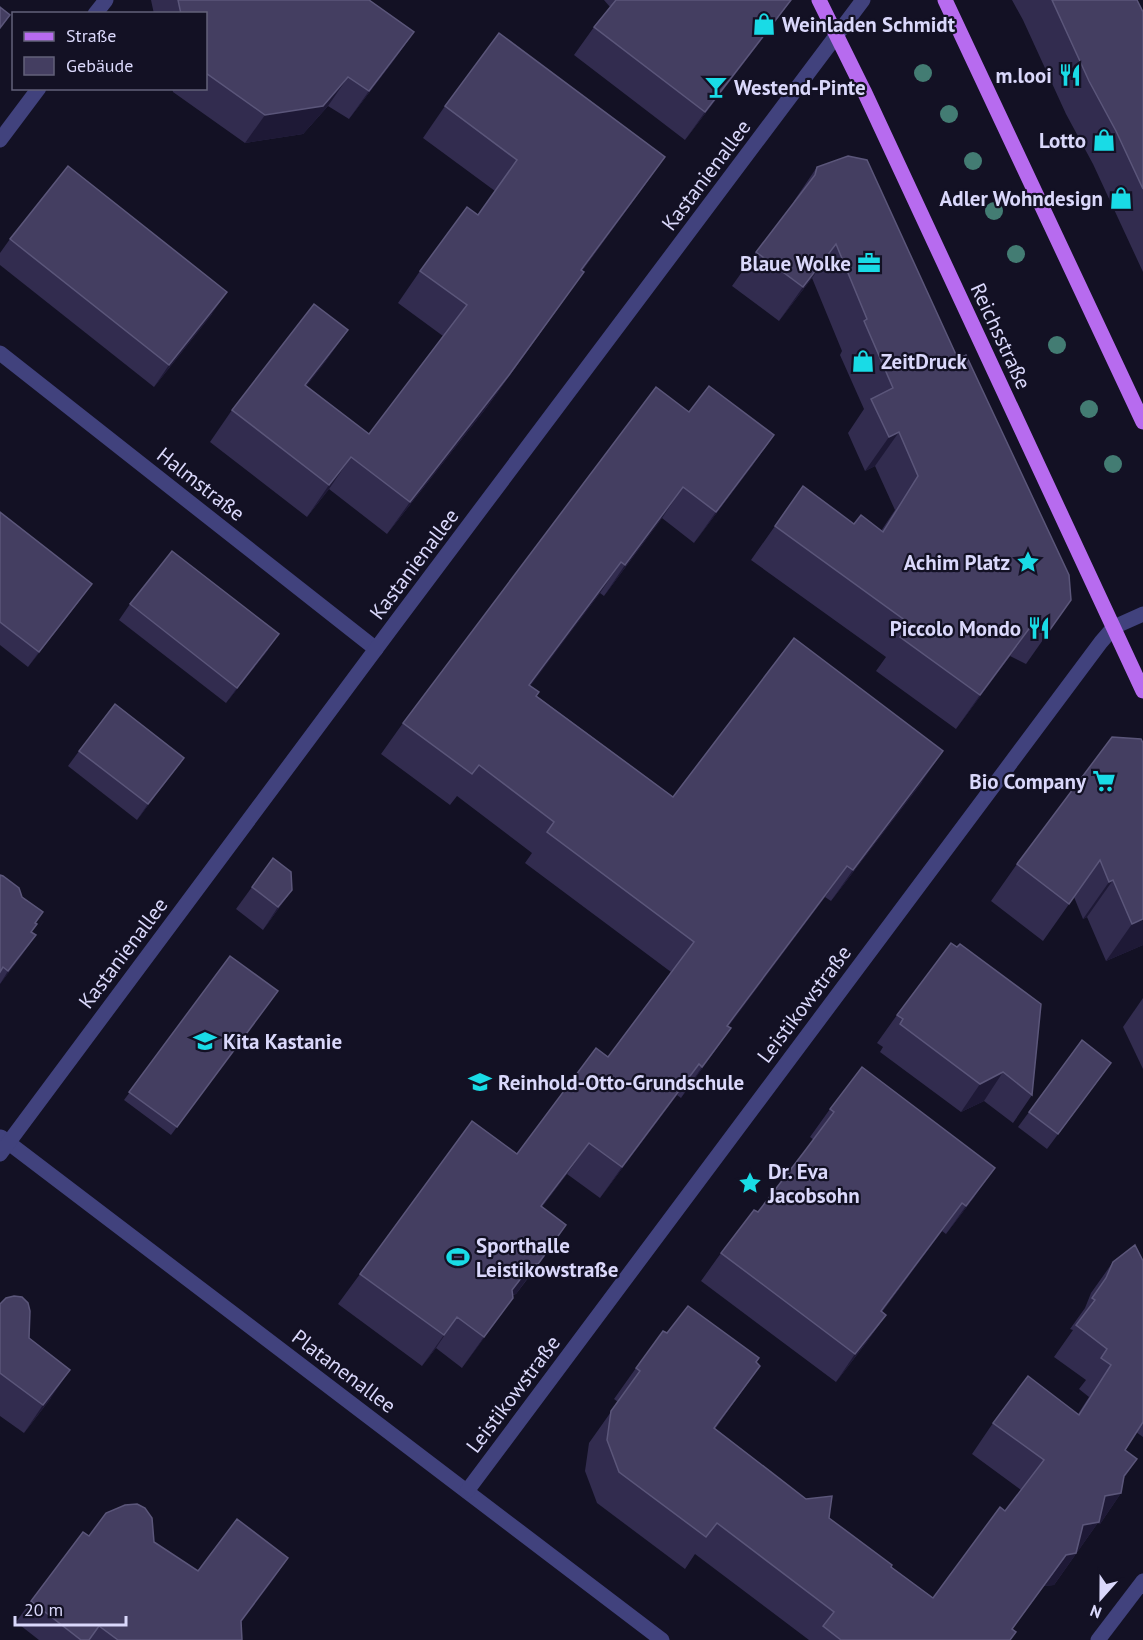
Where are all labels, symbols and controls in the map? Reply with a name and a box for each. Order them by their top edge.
shop icon: Weinladen Schmidt [751,11,777,37]
place label: Weinladen Schmidt [782,11,956,38]
legend [12,12,207,90]
text: Straße [66,24,117,47]
text: Gebäude [66,54,133,77]
place label: m.looi [996,62,1052,89]
restaurant icon: m.looi [1057,62,1083,88]
bar icon: Westend-Pinte [703,74,729,100]
place label: Westend-Pinte [734,74,866,101]
street label: Kastanienallee [655,114,757,236]
place label: Lotto [1039,127,1086,154]
shop icon: Lotto [1091,127,1117,153]
place label: Adler Wohndesign [940,185,1103,212]
shop icon: Adler Wohndesign [1108,185,1134,211]
place label: Blaue Wolke [740,250,851,277]
office icon: Blaue Wolke [856,250,882,276]
street label: Reichsstraße [965,279,1037,393]
shop icon: ZeitDruck [850,348,876,374]
place label: ZeitDruck [881,348,968,375]
street label: Halmstraße [152,441,250,527]
street label: Kastanienallee [363,503,465,625]
place label: Achim Platz [904,549,1010,576]
place icon: Achim Platz [1015,549,1041,575]
place label: Piccolo Mondo [890,615,1021,642]
restaurant icon: Piccolo Mondo [1026,615,1052,641]
place label: Bio Company [969,768,1087,795]
supermarket icon: Bio Company [1091,768,1117,794]
street label: Kastanienallee [72,892,174,1014]
street label: Leistikowstraße [751,940,857,1068]
school or university icon: Kita Kastanie [192,1028,218,1054]
place label: Kita Kastanie [223,1028,342,1055]
school or university icon: Reinhold-Otto-Grundschule [467,1069,493,1095]
place label: Reinhold-Otto-Grundschule [498,1069,744,1096]
place label: Dr. Eva Jacobsohn [767,1158,860,1209]
place icon: Dr. Eva Jacobsohn [737,1170,763,1196]
place label: Sporthalle Leistikowstraße [476,1232,618,1283]
sports icon: Sporthalle Leistikowstraße [445,1244,471,1270]
street label: Platanenallee [287,1323,401,1419]
street label: Leistikowstraße [460,1330,566,1458]
north arrow [1071,1568,1131,1628]
scale bar [15,1589,126,1627]
text: 20 m [24,1598,63,1621]
text: N [1087,1601,1104,1623]

